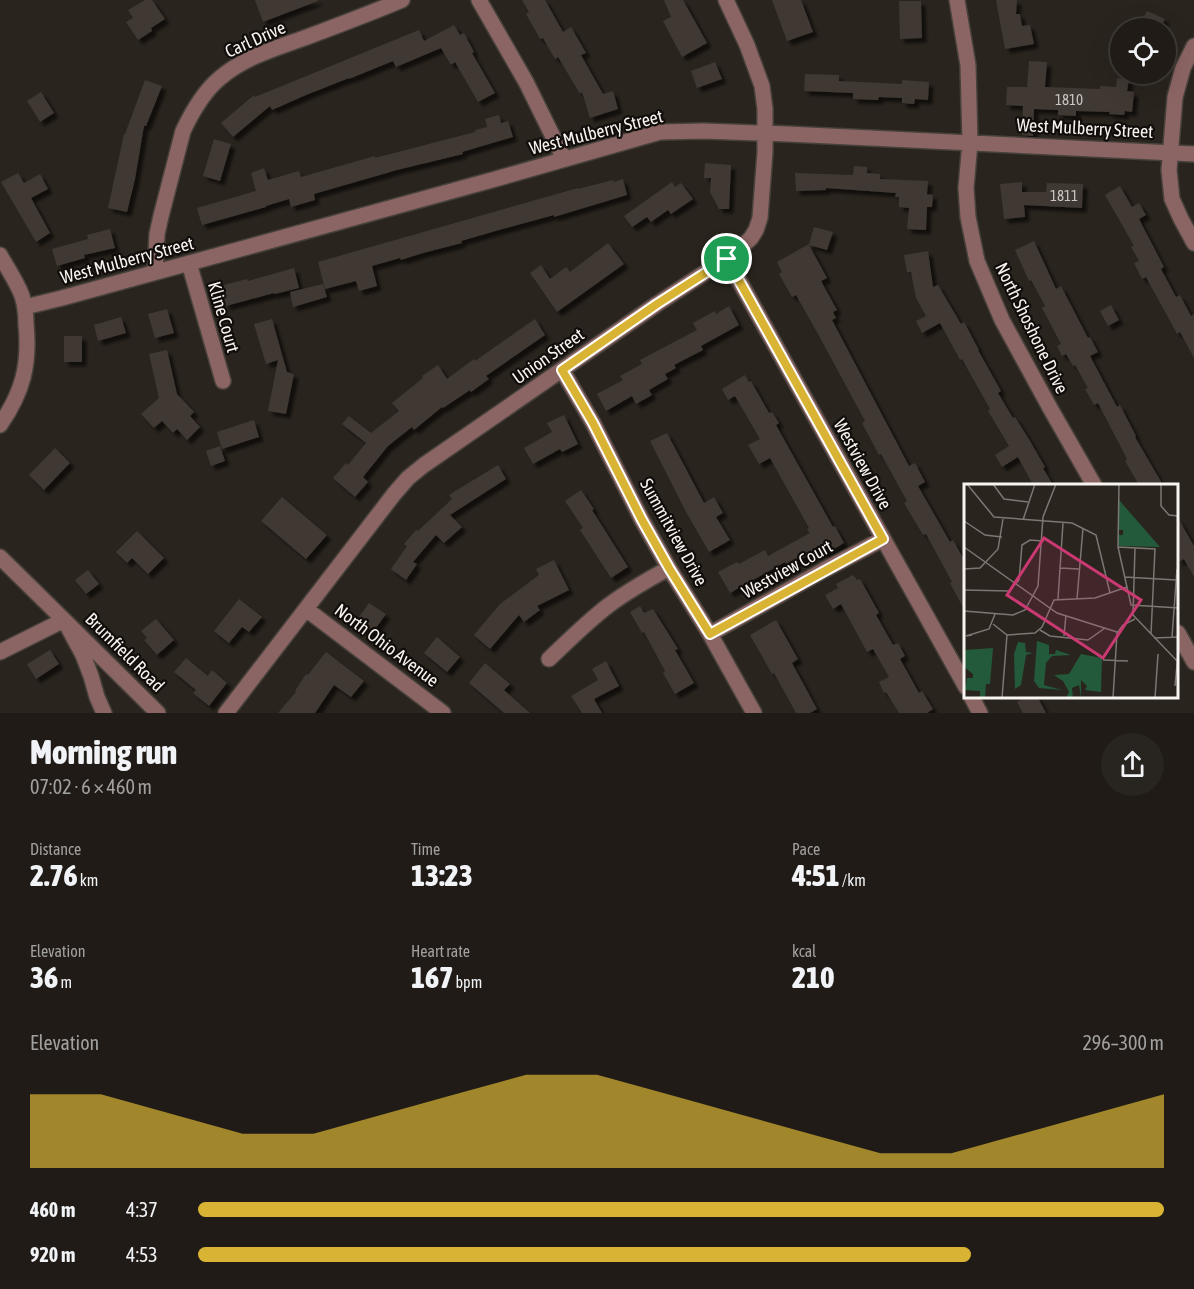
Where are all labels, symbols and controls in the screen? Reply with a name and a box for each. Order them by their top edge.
street label: Carl Drive [222,16,288,62]
map controls [1110,18,1176,84]
button: locate [1110,18,1176,84]
house number: 1810 [1055,91,1083,108]
street label: West Mulberry Street [527,105,665,159]
street label: West Mulberry Street [1016,114,1154,142]
house number: 1811 [1050,187,1078,204]
street label: West Mulberry Street [58,232,196,288]
pin [701,233,752,284]
icon: arrive [710,242,743,275]
street label: North Shoshone Drive [991,259,1073,397]
street label: Kline Court [204,279,244,355]
street label: Union Street [508,324,588,388]
street label: Westview Drive [830,415,896,513]
street label: Summitview Drive [636,475,712,589]
inset map [964,484,1179,698]
street label: Westview Court [738,535,836,603]
street label: North Ohio Avenue [331,599,443,691]
street label: Brumfield Road [81,608,169,696]
text: Morning run [30,733,177,771]
button: share [1101,733,1164,796]
text: 07:02 · 6 × 460 m [30,775,152,798]
text: Distance [30,840,81,858]
text: Time [411,840,440,858]
text: Pace [792,840,820,858]
text: 2.76 [30,858,78,892]
text: 13:23 [411,858,473,892]
text: 4:51 [792,858,840,892]
text: km [78,871,98,889]
text: /km [840,871,866,889]
text: Elevation [30,942,85,960]
text: Heart rate [411,942,470,960]
text: kcal [792,942,816,960]
text: 36 [30,960,58,994]
text: 167 [411,960,453,994]
text: 210 [792,960,834,994]
text: m [58,973,72,991]
text: bpm [453,973,482,991]
text: Elevation [30,1031,99,1054]
text: 296–300 m [1082,1031,1164,1054]
text: 460 m [30,1198,75,1221]
text: 4:37 [126,1198,158,1221]
text: 920 m [30,1243,75,1266]
text: 4:53 [126,1243,158,1266]

